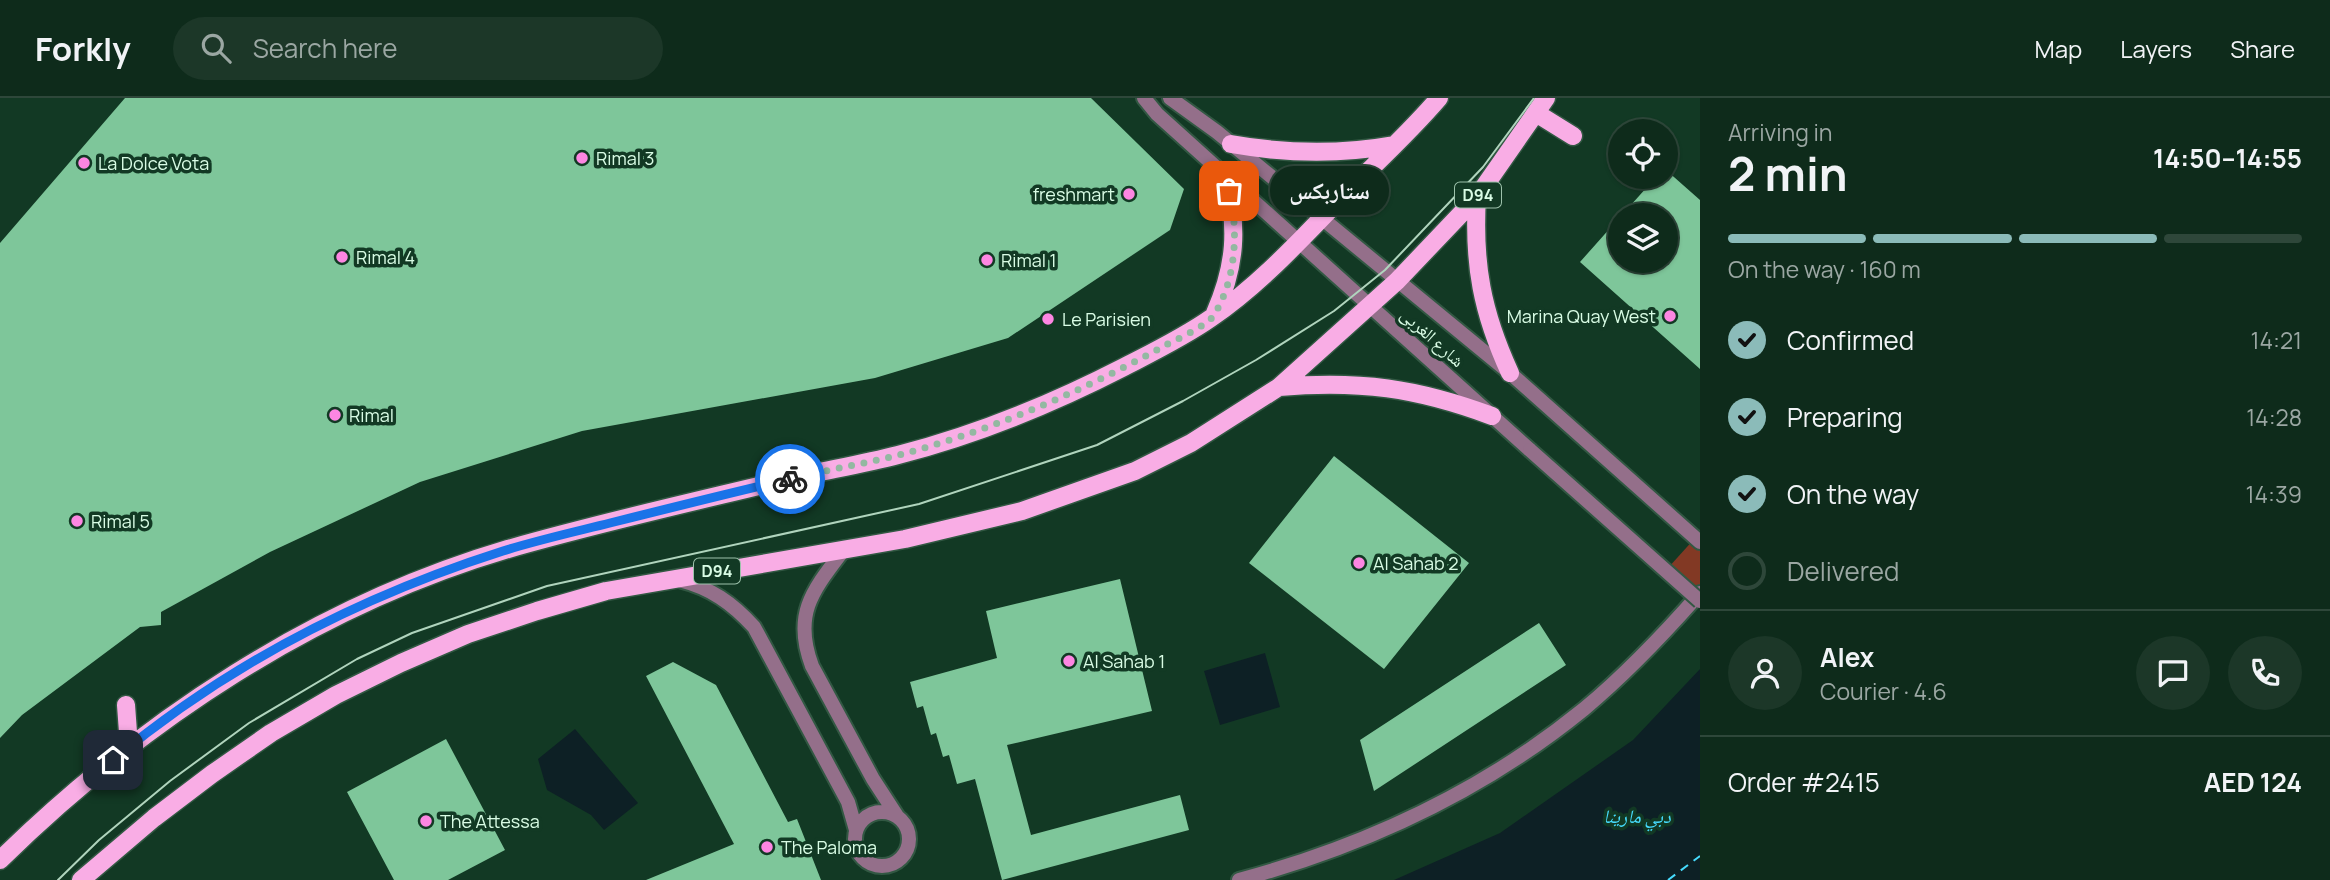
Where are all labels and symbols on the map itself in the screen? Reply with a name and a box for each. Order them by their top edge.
place label: Rimal 3 [596,146,655,170]
marker: Rimal 3 [574,150,590,166]
place label: La Dolce Vota [98,151,209,175]
marker: La Dolce Vota [76,155,92,171]
pin [1199,161,1259,221]
callout: ستاربكس [1271,166,1390,216]
place label: freshmart [1033,182,1115,206]
road number: D94 [1455,183,1501,208]
marker: freshmart [1121,186,1137,202]
place label: Rimal 4 [356,245,415,269]
place label: Rimal 1 [1001,248,1057,272]
marker: Rimal 4 [334,249,350,265]
marker: Rimal 1 [979,252,995,268]
street label: شارع الغربى [1396,302,1470,372]
place label: Marina Quay West [1507,304,1656,328]
place label: Le Parisien [1062,307,1151,331]
marker: Marina Quay West [1662,308,1678,324]
marker: Le Parisien [1040,311,1056,327]
place label: Rimal [349,403,394,427]
marker: Rimal [327,407,343,423]
courier [755,444,825,514]
place label: Rimal 5 [91,509,150,533]
marker: Rimal 5 [69,513,85,529]
place label: Al Sahab 2 [1373,551,1459,575]
marker: Al Sahab 2 [1351,555,1367,571]
road number: D94 [694,558,740,584]
place label: Al Sahab 1 [1083,649,1165,673]
marker: Al Sahab 1 [1061,653,1077,669]
pin [83,730,143,790]
water label: دبي مارينا [1603,803,1671,832]
place label: The Attessa [440,809,540,833]
marker: The Attessa [418,813,434,829]
place label: The Paloma [781,835,877,859]
marker: The Paloma [759,839,775,855]

